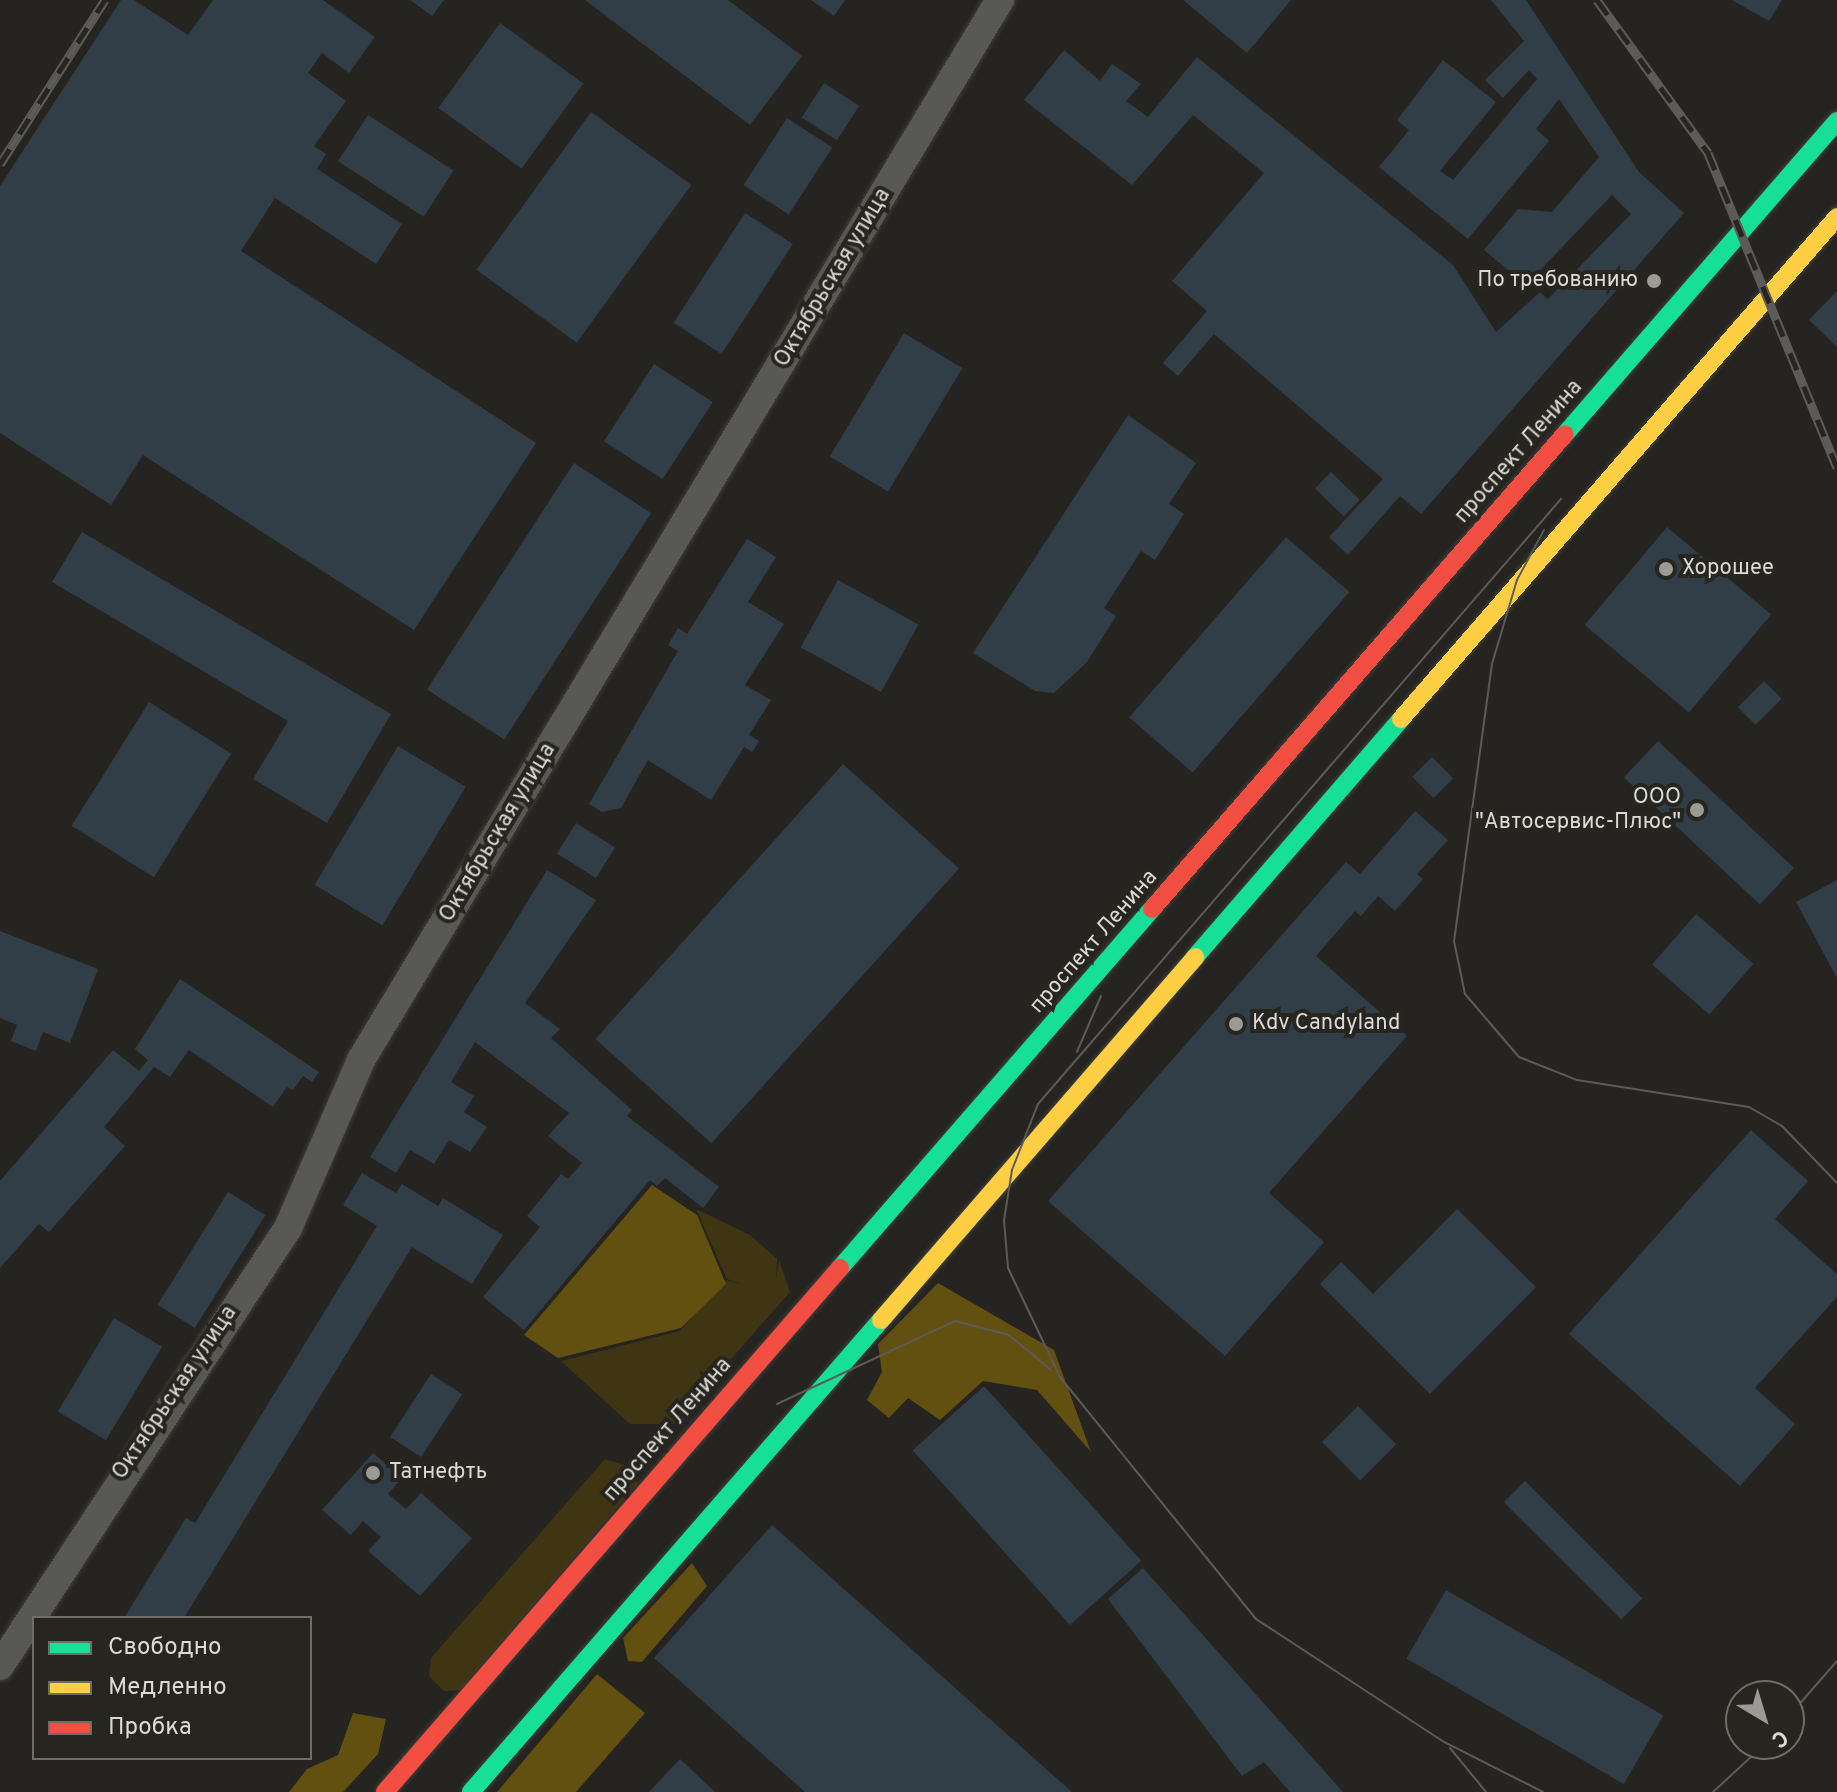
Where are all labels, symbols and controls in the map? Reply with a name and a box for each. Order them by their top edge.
street label: Октябрьская улица [769,184,897,372]
place label: По требованию [1477,268,1638,294]
marker: По требованию [1645,272,1663,290]
street label: проспект Ленина [1450,375,1588,529]
place label: Хорошее [1682,556,1774,582]
marker: Хорошее [1657,560,1675,578]
street label: Октябрьская улица [434,739,562,927]
place label: ООО "Автосервис-Плюс" [1475,784,1681,836]
marker: ООО "Автосервис-Плюс" [1688,801,1706,819]
street label: проспект Ленина [1025,865,1163,1019]
place label: Kdv Candyland [1252,1011,1400,1037]
marker: Kdv Candyland [1227,1015,1245,1033]
street label: Октябрьская улица [107,1301,243,1485]
street label: проспект Ленина [599,1353,737,1507]
place label: Татнефть [389,1460,487,1486]
marker: Татнефть [364,1464,382,1482]
legend [32,1616,312,1760]
text: Свободно [108,1633,221,1663]
text: Медленно [108,1673,227,1703]
north arrow [1725,1680,1805,1760]
text: Пробка [108,1713,192,1743]
text: С [1765,1723,1793,1753]

